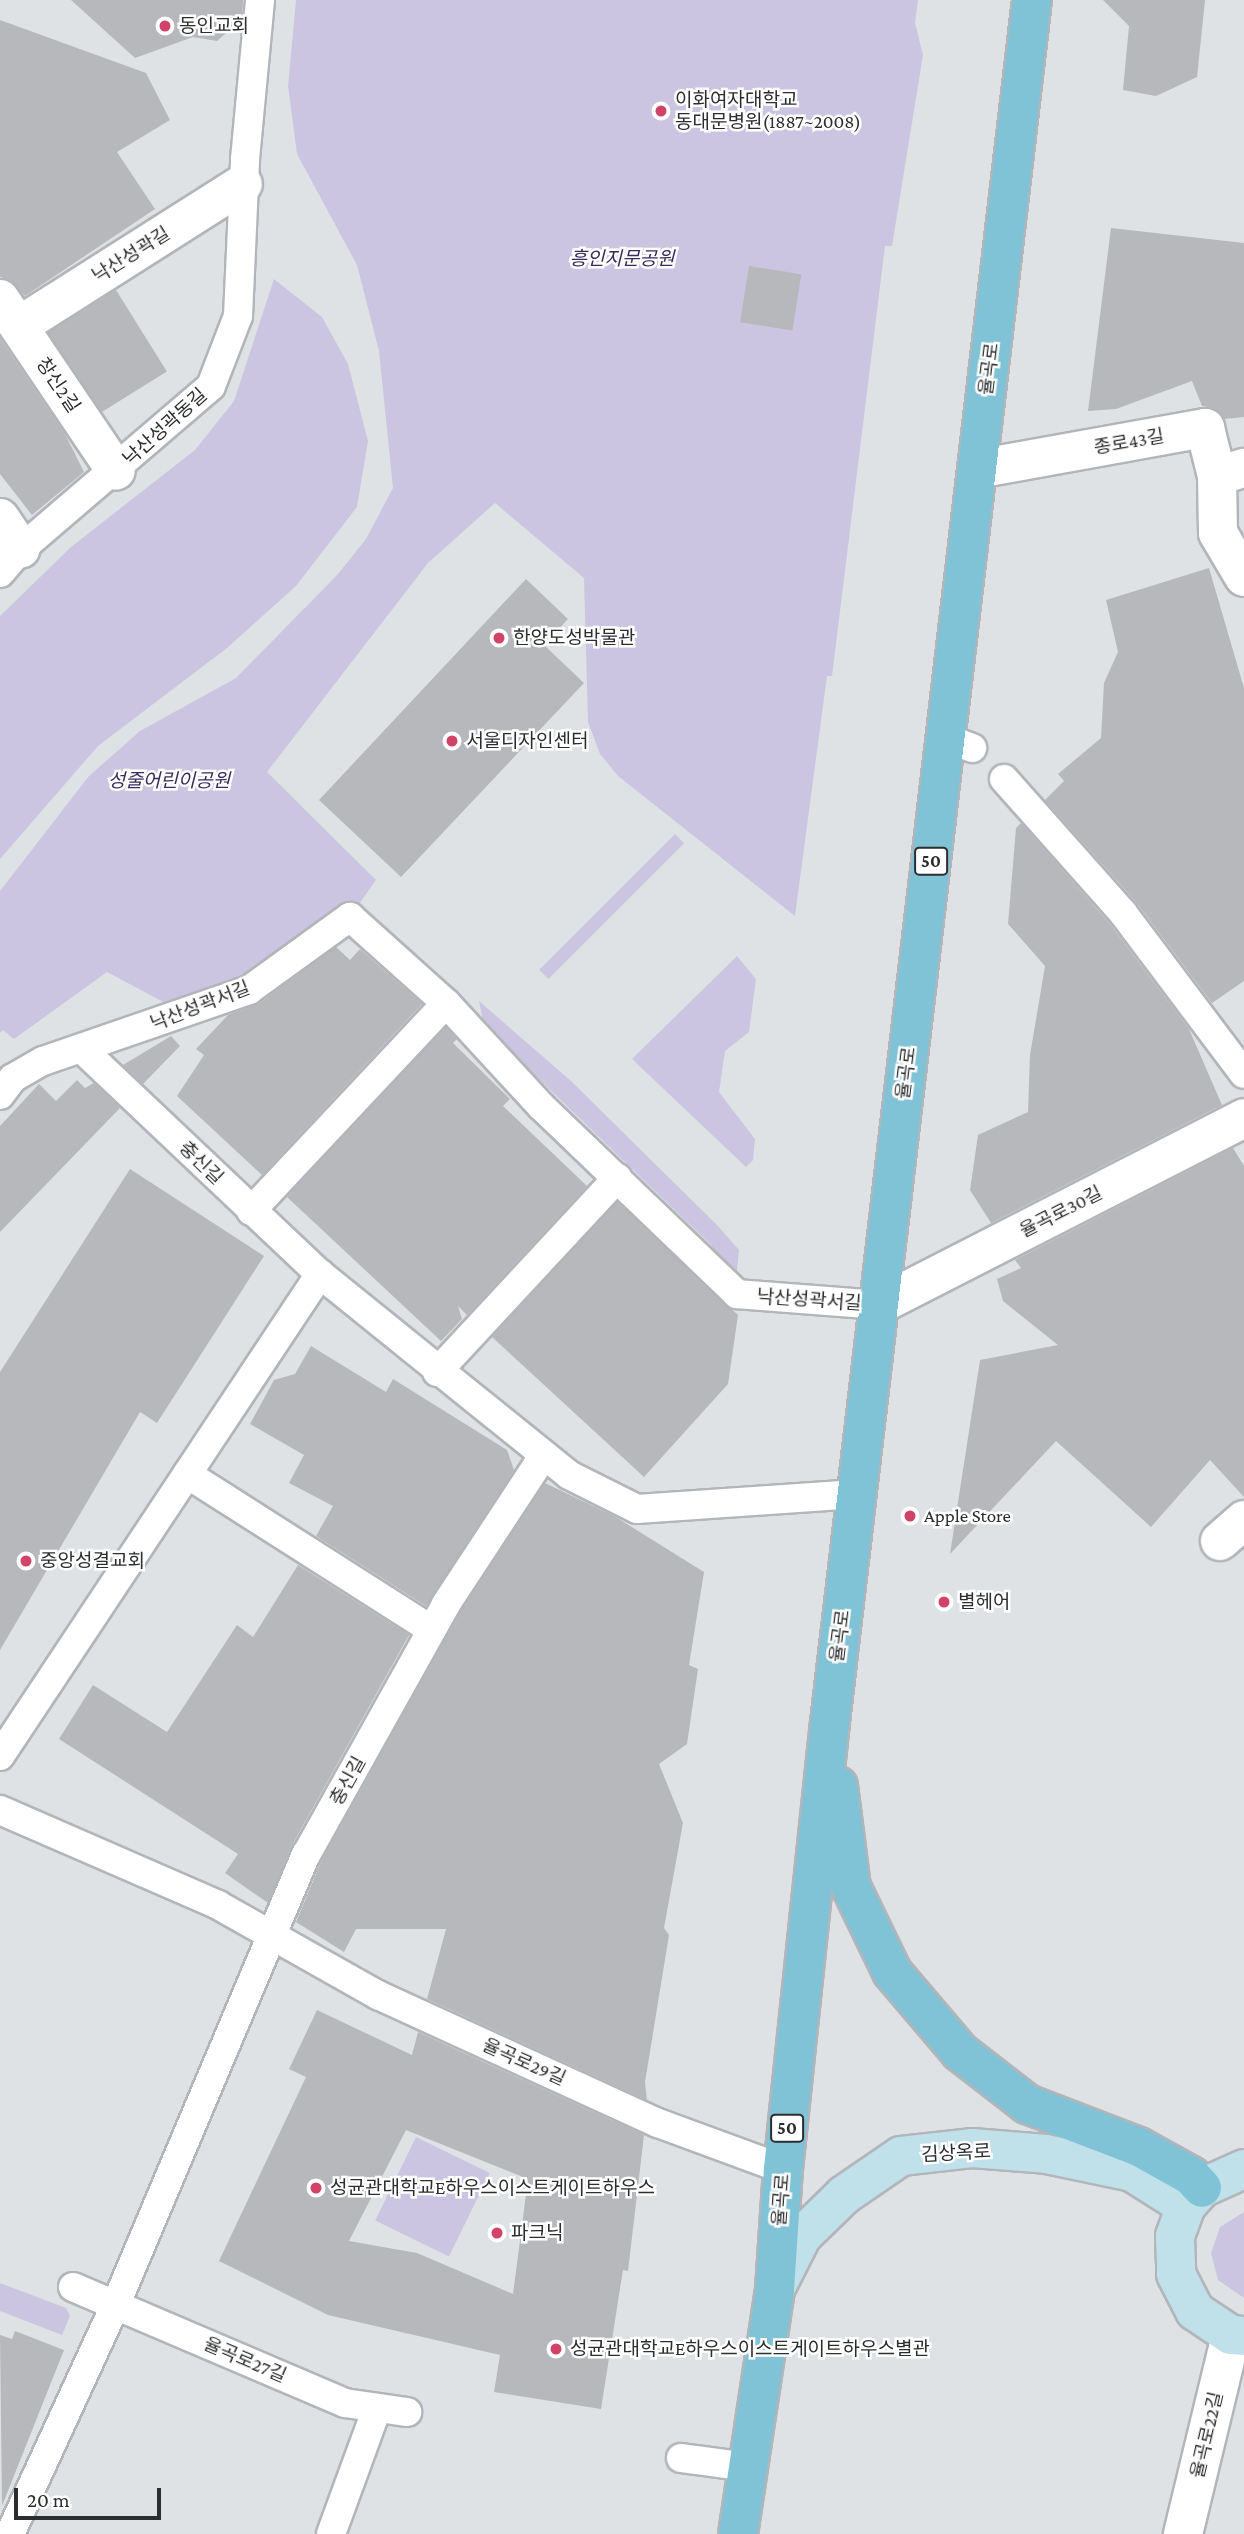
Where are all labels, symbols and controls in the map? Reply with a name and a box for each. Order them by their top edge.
place label: 동인교회 [179,15,249,37]
marker: 동인교회 [157,18,173,34]
place label: 이화여자대학교 동대문병원(1887~2008) [675,89,861,133]
marker: 이화여자대학교 동대문병원(1887~2008) [653,103,669,119]
street label: 낙산성곽길 [88,222,174,288]
park label: 흥인지문공원 [570,248,674,270]
street label: 율곡로 [974,342,1004,396]
street label: 창신2길 [31,353,85,417]
street label: 낙산성곽동길 [118,383,212,471]
street label: 종로43길 [1092,425,1166,459]
place label: 한양도성박물관 [513,627,635,649]
marker: 한양도성박물관 [491,630,507,646]
place label: 서울디자인센터 [466,730,588,752]
marker: 서울디자인센터 [444,733,460,749]
park label: 성줄어린이공원 [108,770,230,792]
road number: 50 [914,846,948,876]
street label: 낙산성곽서길 [147,977,253,1035]
street label: 율곡로 [891,1046,921,1100]
street label: 충신길 [174,1137,228,1189]
street label: 율곡로30길 [1016,1181,1106,1243]
street label: 낙산성곽서길 [756,1285,862,1315]
place label: Apple Store [924,1505,1011,1527]
marker: Apple Store [902,1508,918,1524]
place label: 중앙성결교회 [40,1550,145,1572]
marker: 중앙성결교회 [18,1553,34,1569]
place label: 별헤어 [958,1591,1010,1613]
marker: 별헤어 [936,1594,952,1610]
street label: 율곡로 [825,1609,855,1663]
street label: 충신길 [325,1753,371,1809]
street label: 율곡로29길 [479,2034,569,2090]
road number: 50 [770,2114,804,2142]
street label: 김상옥로 [920,2140,992,2166]
street label: 율곡로 [768,2173,794,2227]
place label: 성균관대학교E하우스이스트게이트하우스 [330,2177,655,2199]
marker: 성균관대학교E하우스이스트게이트하우스 [308,2180,324,2196]
place label: 파크닉 [511,2222,563,2244]
marker: 파크닉 [489,2225,505,2241]
street label: 율곡로27길 [200,2332,290,2388]
place label: 성균관대학교E하우스이스트게이트하우스별관 [570,2338,930,2360]
marker: 성균관대학교E하우스이스트게이트하우스별관 [548,2341,564,2357]
street label: 율곡로22길 [1186,2390,1228,2480]
scale bar [18,2474,164,2518]
text: 20 m [27,2488,70,2512]

